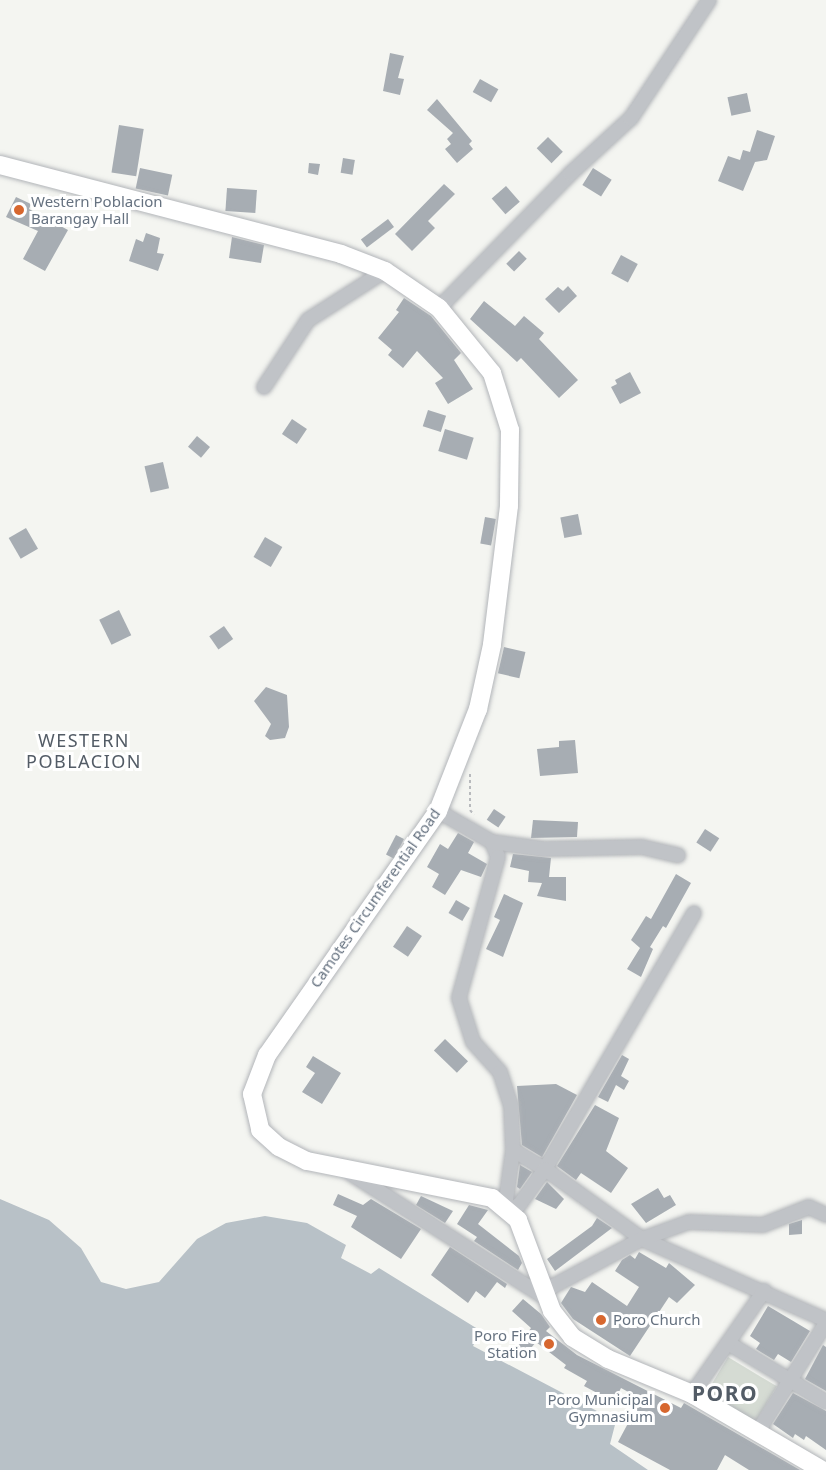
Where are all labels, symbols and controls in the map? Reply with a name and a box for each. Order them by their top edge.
place label: Western Poblacion Barangay Hall [31,192,163,227]
marker: Western Poblacion Barangay Hall [12,203,26,217]
district label: WESTERN POBLACION [26,730,142,772]
street label: Camotes Circumferential Road [306,805,444,991]
place label: Poro Church [613,1311,700,1329]
marker: Poro Church [594,1313,608,1327]
place label: Poro Fire Station [474,1326,537,1361]
marker: Poro Fire Station [542,1337,556,1351]
district label: PORO [692,1380,758,1406]
place label: Poro Municipal Gymnasium [547,1390,653,1425]
marker: Poro Municipal Gymnasium [658,1401,672,1415]

